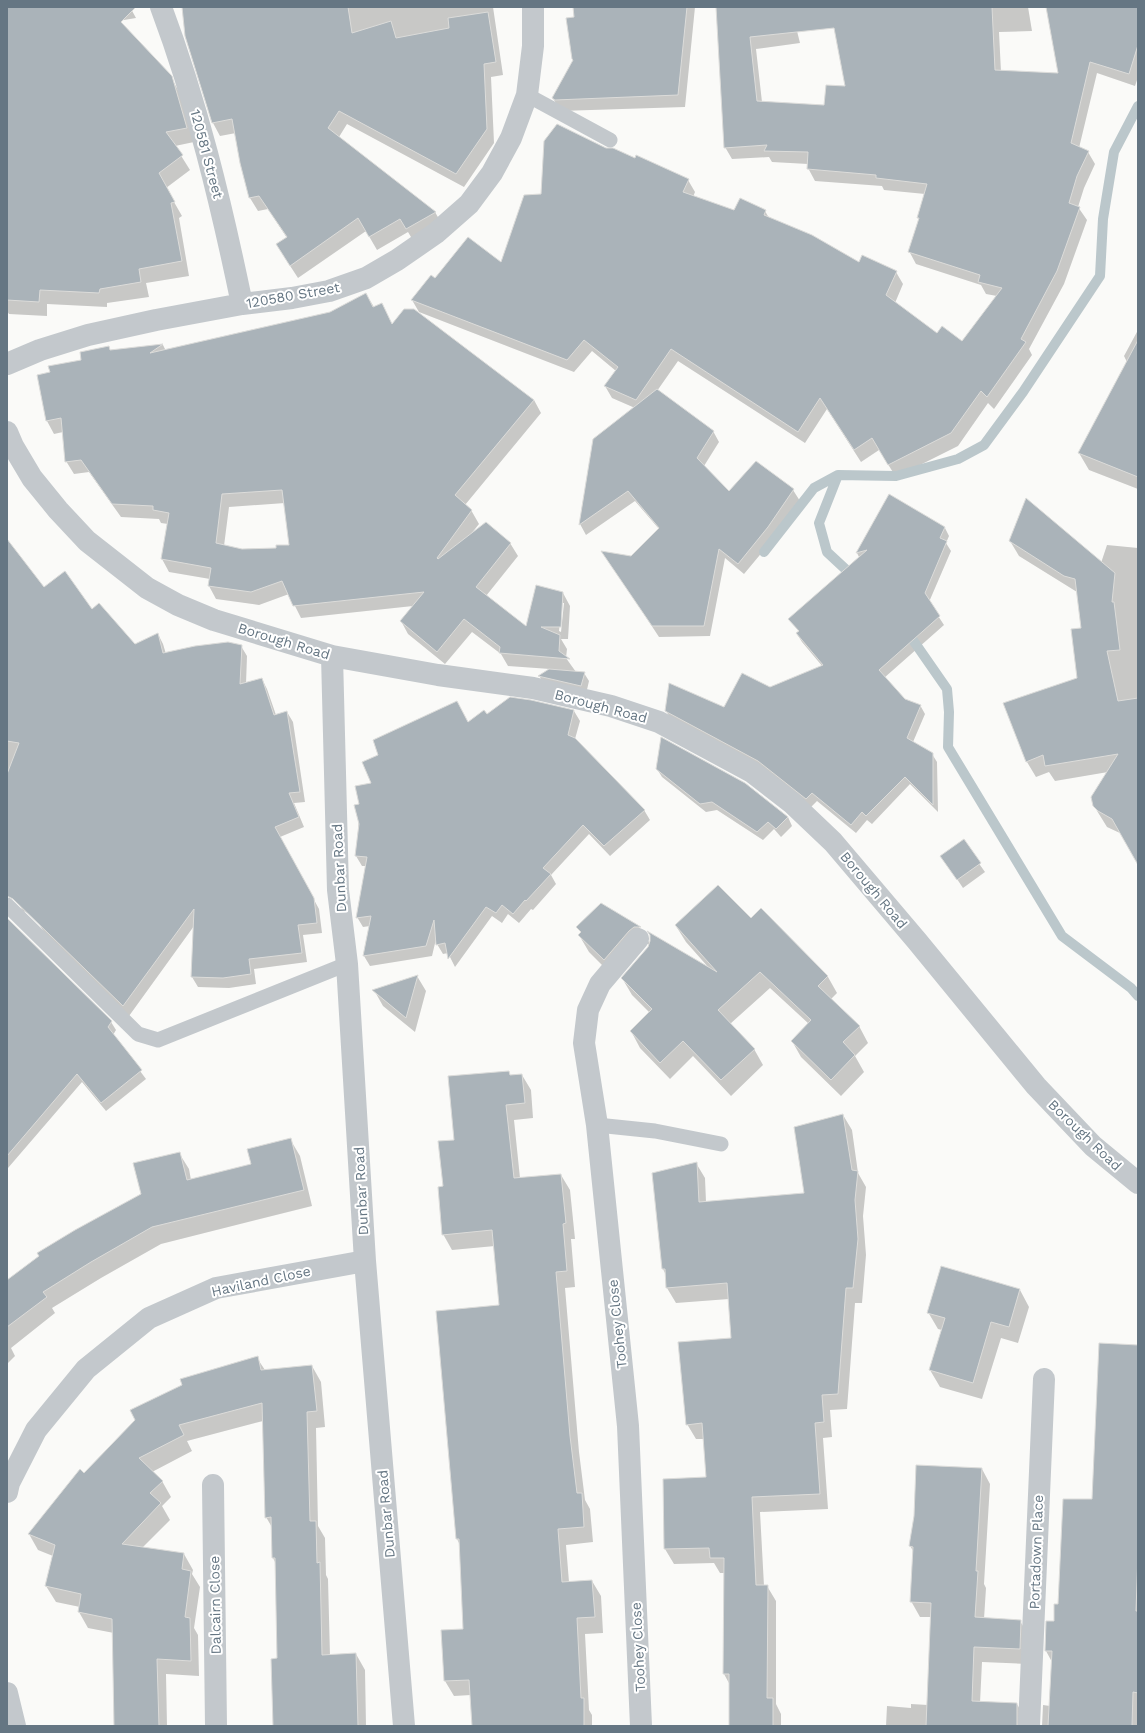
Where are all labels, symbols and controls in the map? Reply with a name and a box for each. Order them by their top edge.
street label: 120581 Street [187,108,227,200]
street label: 120580 Street [245,279,341,311]
street label: Borough Road [236,619,332,663]
street label: Borough Road [553,686,649,726]
street label: Dunbar Road [329,823,349,913]
street label: Borough Road [837,848,911,932]
street label: Borough Road [1045,1096,1125,1174]
street label: Dunbar Road [351,1146,371,1236]
street label: Haviland Close [210,1263,312,1299]
street label: Toohey Close [604,1279,630,1369]
street label: Dunbar Road [374,1469,398,1559]
street label: Portadown Place [1026,1494,1046,1610]
street label: Dalcairn Close [206,1556,224,1654]
street label: Toohey Close [628,1602,648,1692]

